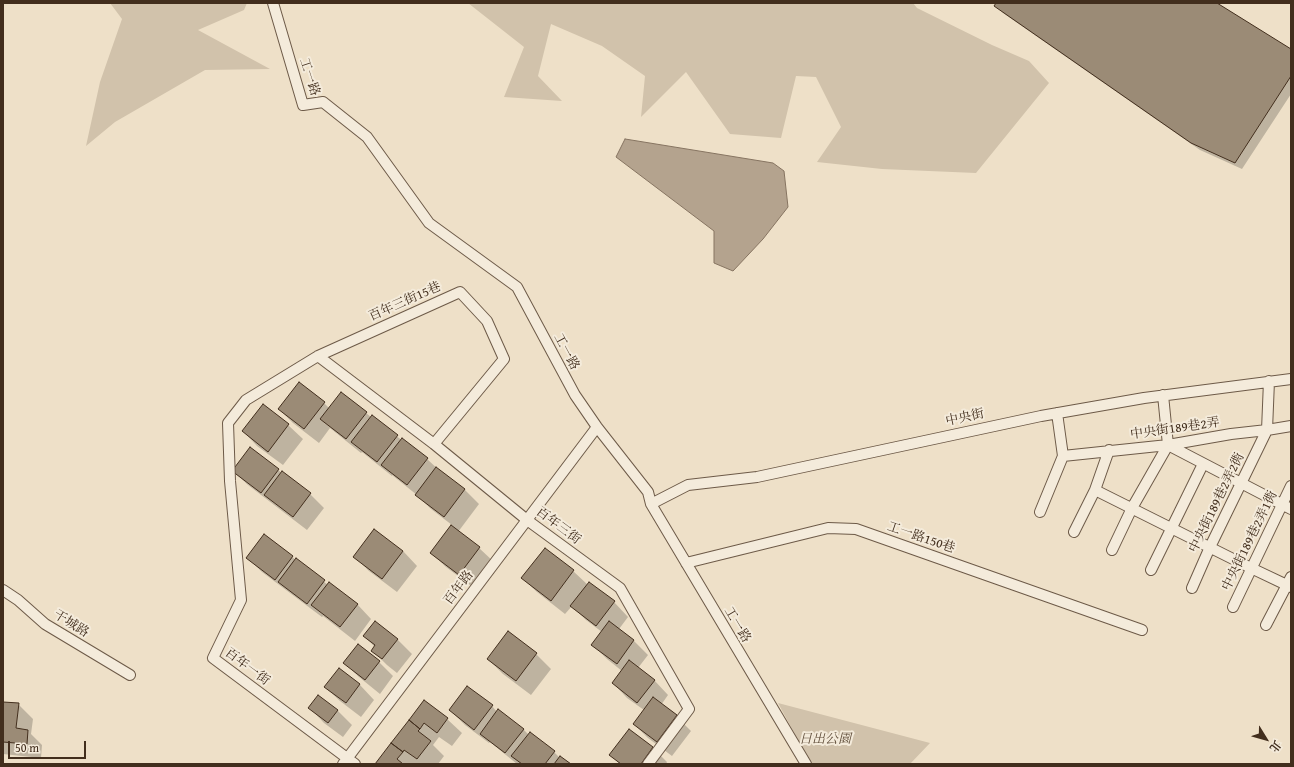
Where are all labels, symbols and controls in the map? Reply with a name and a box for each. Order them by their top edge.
street label: 工一路 [296,56,322,98]
street label: 百年三街15巷 [366,279,444,325]
street label: 工一路 [550,331,582,373]
street label: 中央街 [944,406,986,430]
street label: 中央街189巷2弄 [1129,415,1221,443]
street label: 中央街189巷2弄2衖 [1186,450,1248,556]
street label: 中央街189巷2弄1衖 [1219,488,1281,594]
street label: 百年三街 [533,504,583,548]
street label: 工一路150巷 [885,519,957,557]
street label: 百年路 [441,568,477,608]
street label: 工一路 [720,604,754,646]
street label: 干城路 [50,607,92,641]
street label: 百年一街 [222,645,272,689]
north arrow [1246,719,1286,759]
park label: 日出公園 [799,732,851,748]
scale bar [10,733,88,759]
text: 北 [1266,737,1285,755]
text: 50 m [15,739,39,756]

